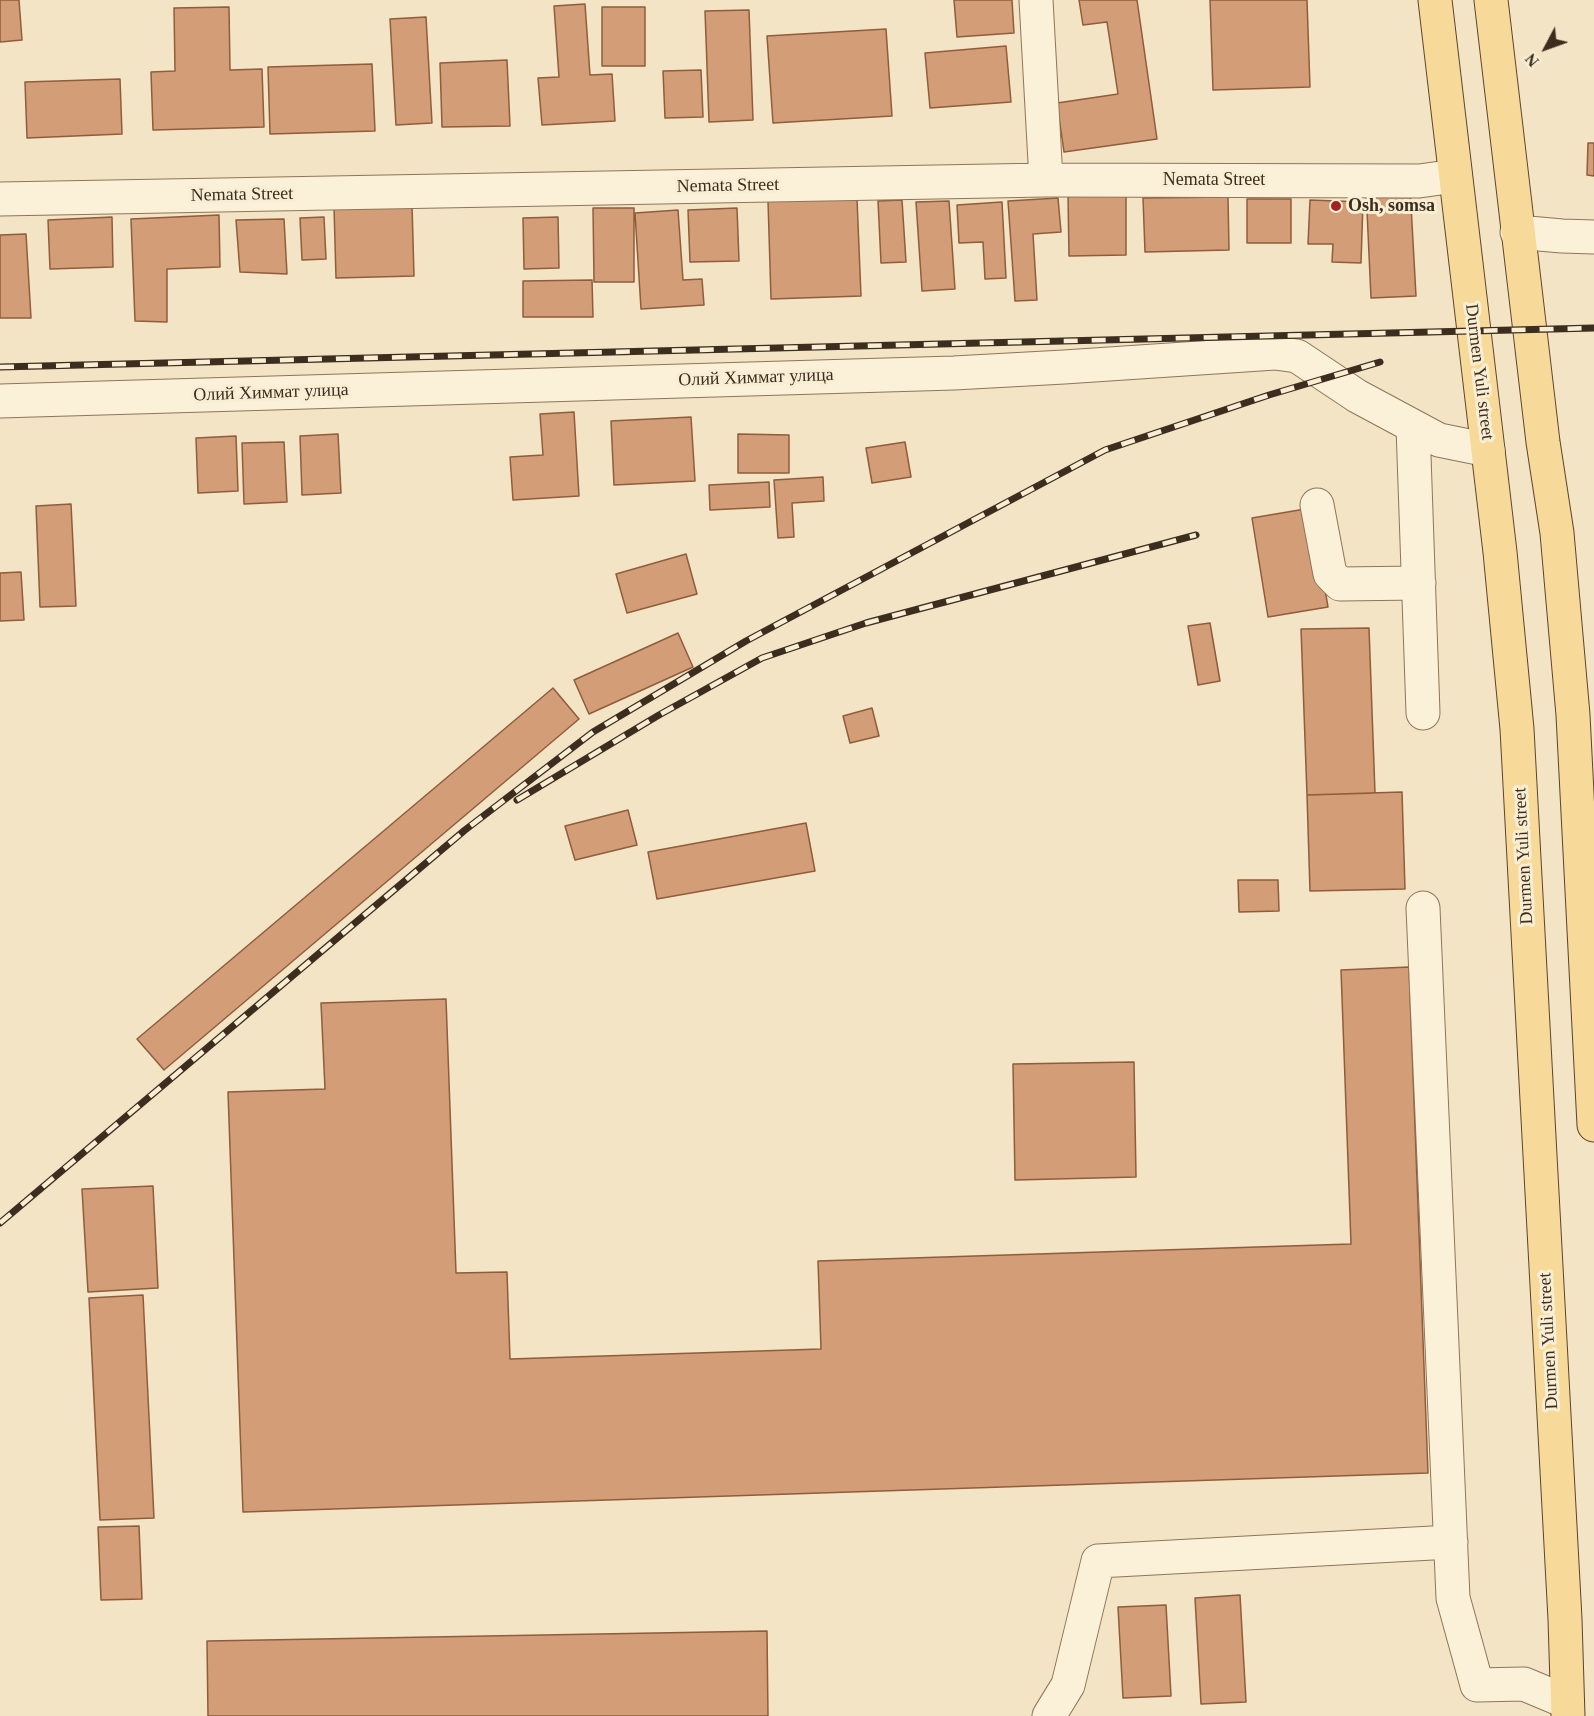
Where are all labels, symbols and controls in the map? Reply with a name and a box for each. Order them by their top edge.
north arrow [1516,18,1576,78]
text: N [1522,50,1542,70]
street label: Nemata Street [1163,169,1265,191]
street label: Nemata Street [677,174,779,198]
street label: Nemata Street [191,183,293,207]
place label: Osh, somsa [1348,195,1435,217]
marker: Osh, somsa [1329,199,1343,213]
street label: Durmen Yuli street [1460,303,1498,441]
street label: Олий Химмат улица [678,364,834,392]
street label: Олий Химмат улица [193,379,349,407]
street label: Durmen Yuli street [1510,787,1538,925]
street label: Durmen Yuli street [1535,1272,1563,1410]

